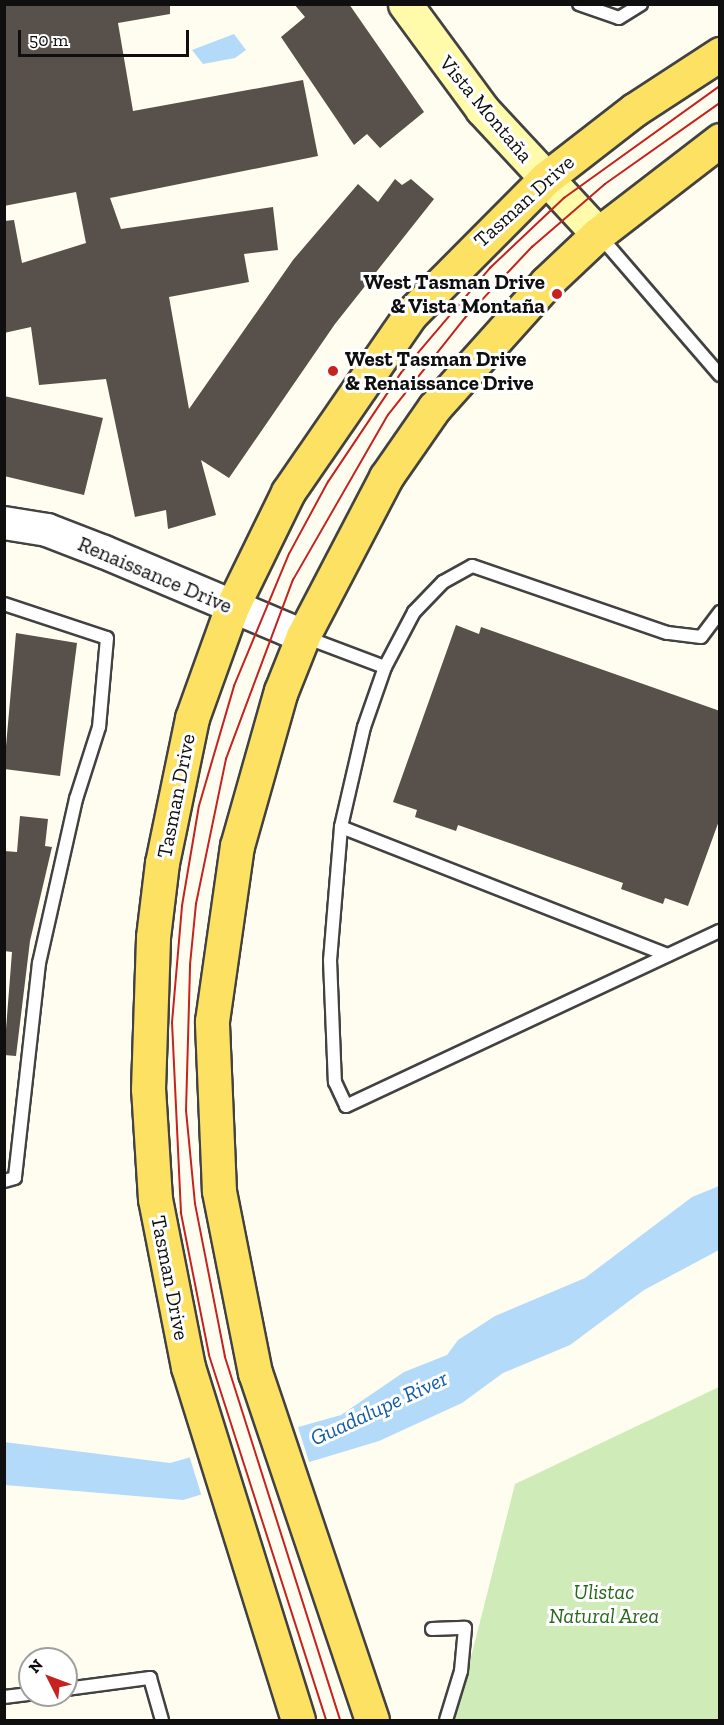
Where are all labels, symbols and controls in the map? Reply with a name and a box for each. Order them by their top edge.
scale bar [21,18,192,56]
text: 50 m [29,29,68,51]
street label: Vista Montaña [434,50,538,168]
street label: Tasman Drive [469,149,579,253]
place label: West Tasman Drive & Vista Montaña [364,269,545,319]
marker: West Tasman Drive & Vista Montaña [550,287,564,301]
place label: West Tasman Drive & Renaissance Drive [345,346,534,396]
marker: West Tasman Drive & Renaissance Drive [326,364,340,378]
street label: Renaissance Drive [74,531,236,619]
street label: Tasman Drive [152,732,200,860]
street label: Tasman Drive [146,1214,194,1342]
water label: Guadalupe River [306,1365,452,1451]
park label: Ulistac Natural Area [549,1579,659,1629]
north arrow [18,1647,78,1707]
text: N [25,1655,47,1677]

